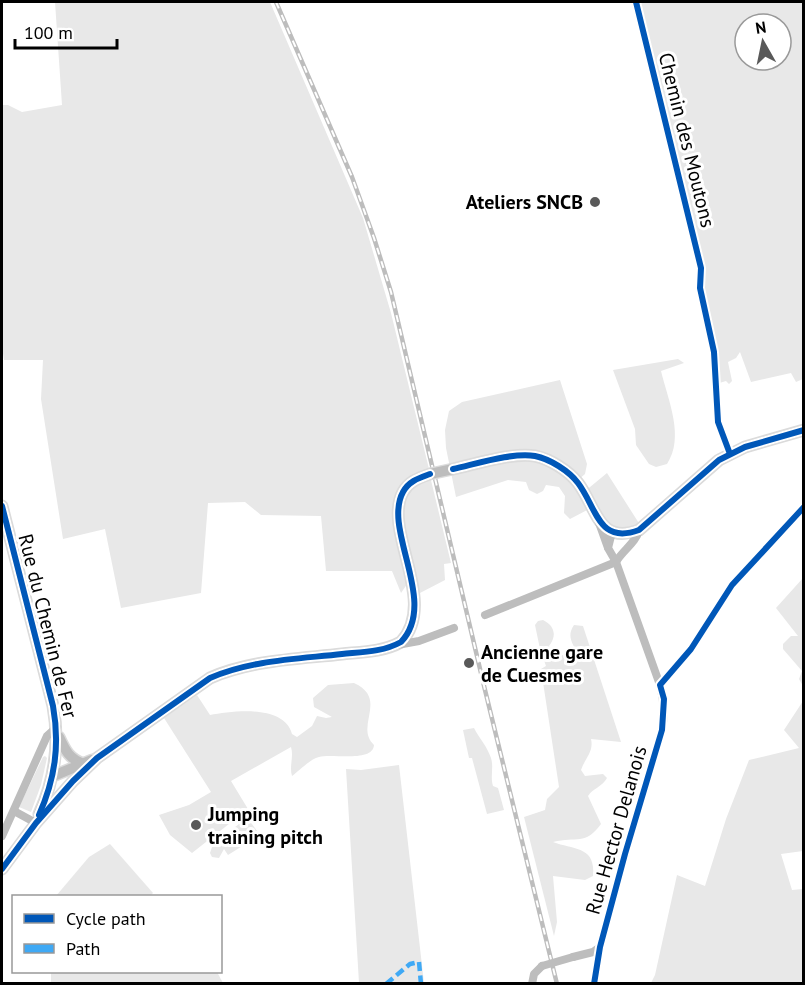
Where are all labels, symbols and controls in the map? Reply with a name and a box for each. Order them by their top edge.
scale bar [15,12,117,50]
north arrow [733,12,793,72]
text: N [754,16,767,38]
text: 100 m [24,21,73,44]
street label: Chemin des Moutons [653,50,721,230]
place label: Ateliers SNCB [466,189,583,215]
marker: Ateliers SNCB [588,195,602,209]
street label: Rue du Chemin de Fer [13,531,84,721]
place label: Ancienne gare de Cuesmes [481,639,603,688]
marker: Ancienne gare de Cuesmes [462,656,476,670]
street label: Rue Hector Delanois [579,743,653,917]
place label: Jumping training pitch [207,801,323,850]
marker: Jumping training pitch [189,818,203,832]
legend [12,895,222,973]
text: Cycle path [66,907,146,930]
text: Path [66,937,100,960]

